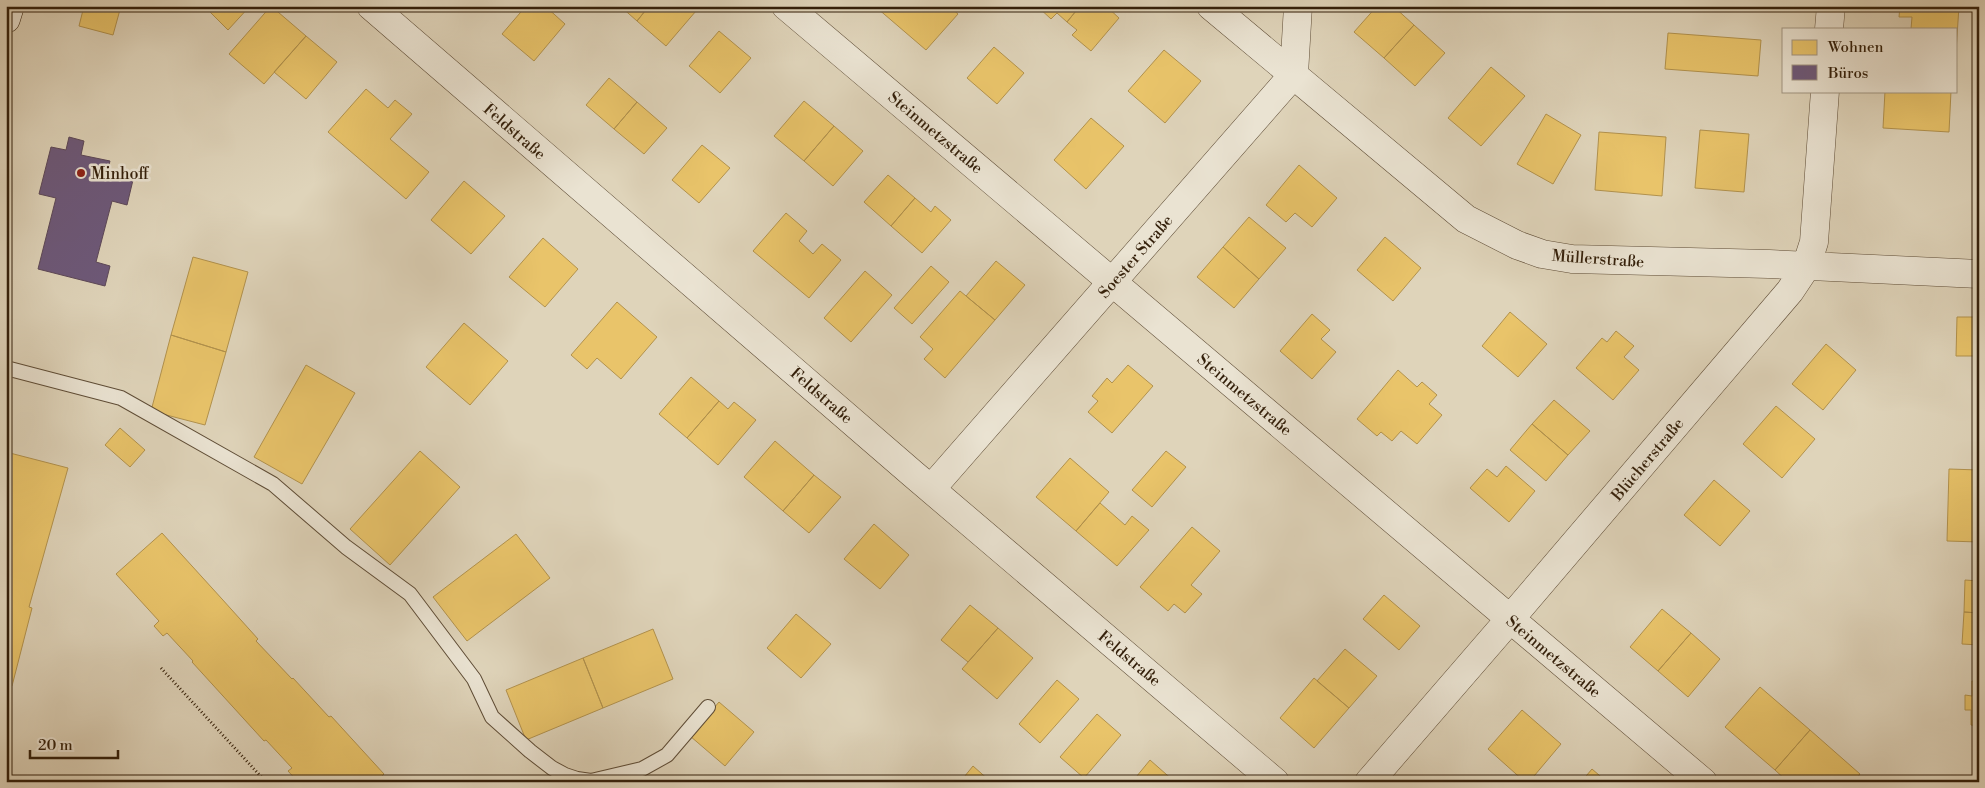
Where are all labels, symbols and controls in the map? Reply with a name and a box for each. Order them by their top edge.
legend [1782,28,1958,92]
text: Wohnen [1827,38,1883,57]
text: Büros [1827,64,1868,83]
street label: Steinmetzstraße [884,87,987,178]
street label: Feldstraße [479,99,550,164]
place label: Minhoff [91,164,149,184]
marker: Minhoff [75,167,87,179]
street label: Soester Straße [1094,211,1177,302]
street label: Müllerstraße [1551,246,1645,272]
street label: Steinmetzstraße [1193,349,1296,440]
street label: Feldstraße [786,363,857,428]
street label: Blücherstraße [1607,414,1688,506]
street label: Steinmetzstraße [1502,611,1605,702]
street label: Feldstraße [1094,627,1165,691]
scale bar [30,728,118,760]
text: 20 m [38,736,73,755]

